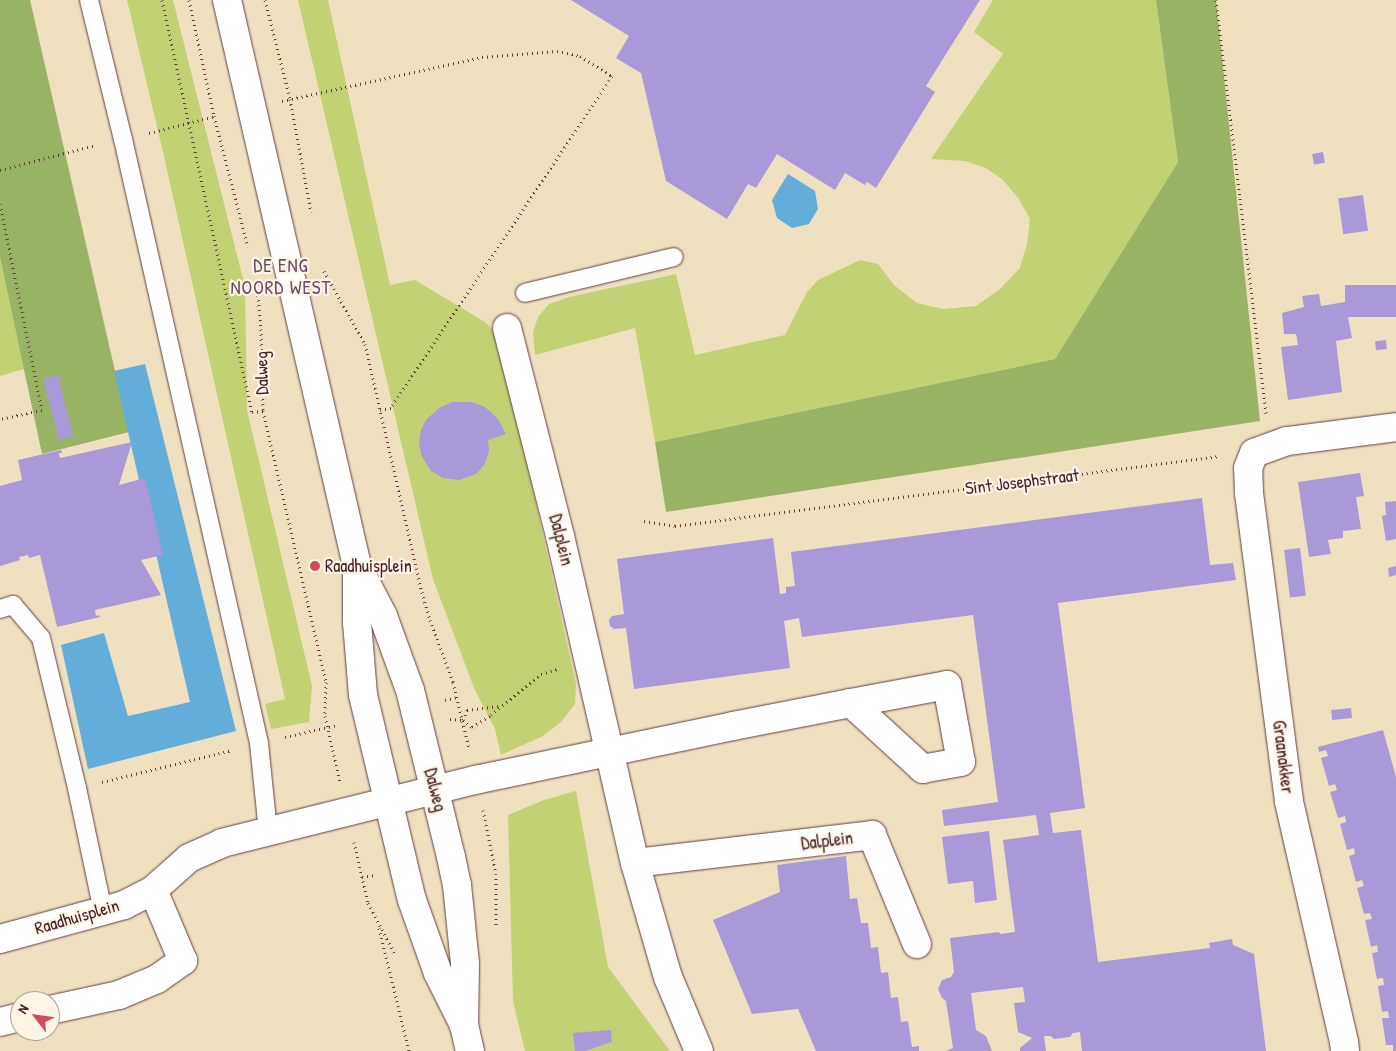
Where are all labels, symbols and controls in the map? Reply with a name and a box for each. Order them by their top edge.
district label: DE ENG NOORD WEST [229,255,333,299]
street label: Dalweg [251,351,273,395]
street label: Sint Josephstraat [964,464,1080,500]
street label: Dalplein [544,512,578,568]
place label: Raadhuisplein [325,555,412,577]
marker: Raadhuisplein [309,560,321,572]
street label: Graanakker [1268,719,1298,795]
street label: Dalweg [419,766,451,814]
street label: Dalplein [800,827,854,855]
street label: Raadhuisplein [32,895,122,939]
north arrow [10,991,60,1041]
text: N [12,1001,33,1017]

